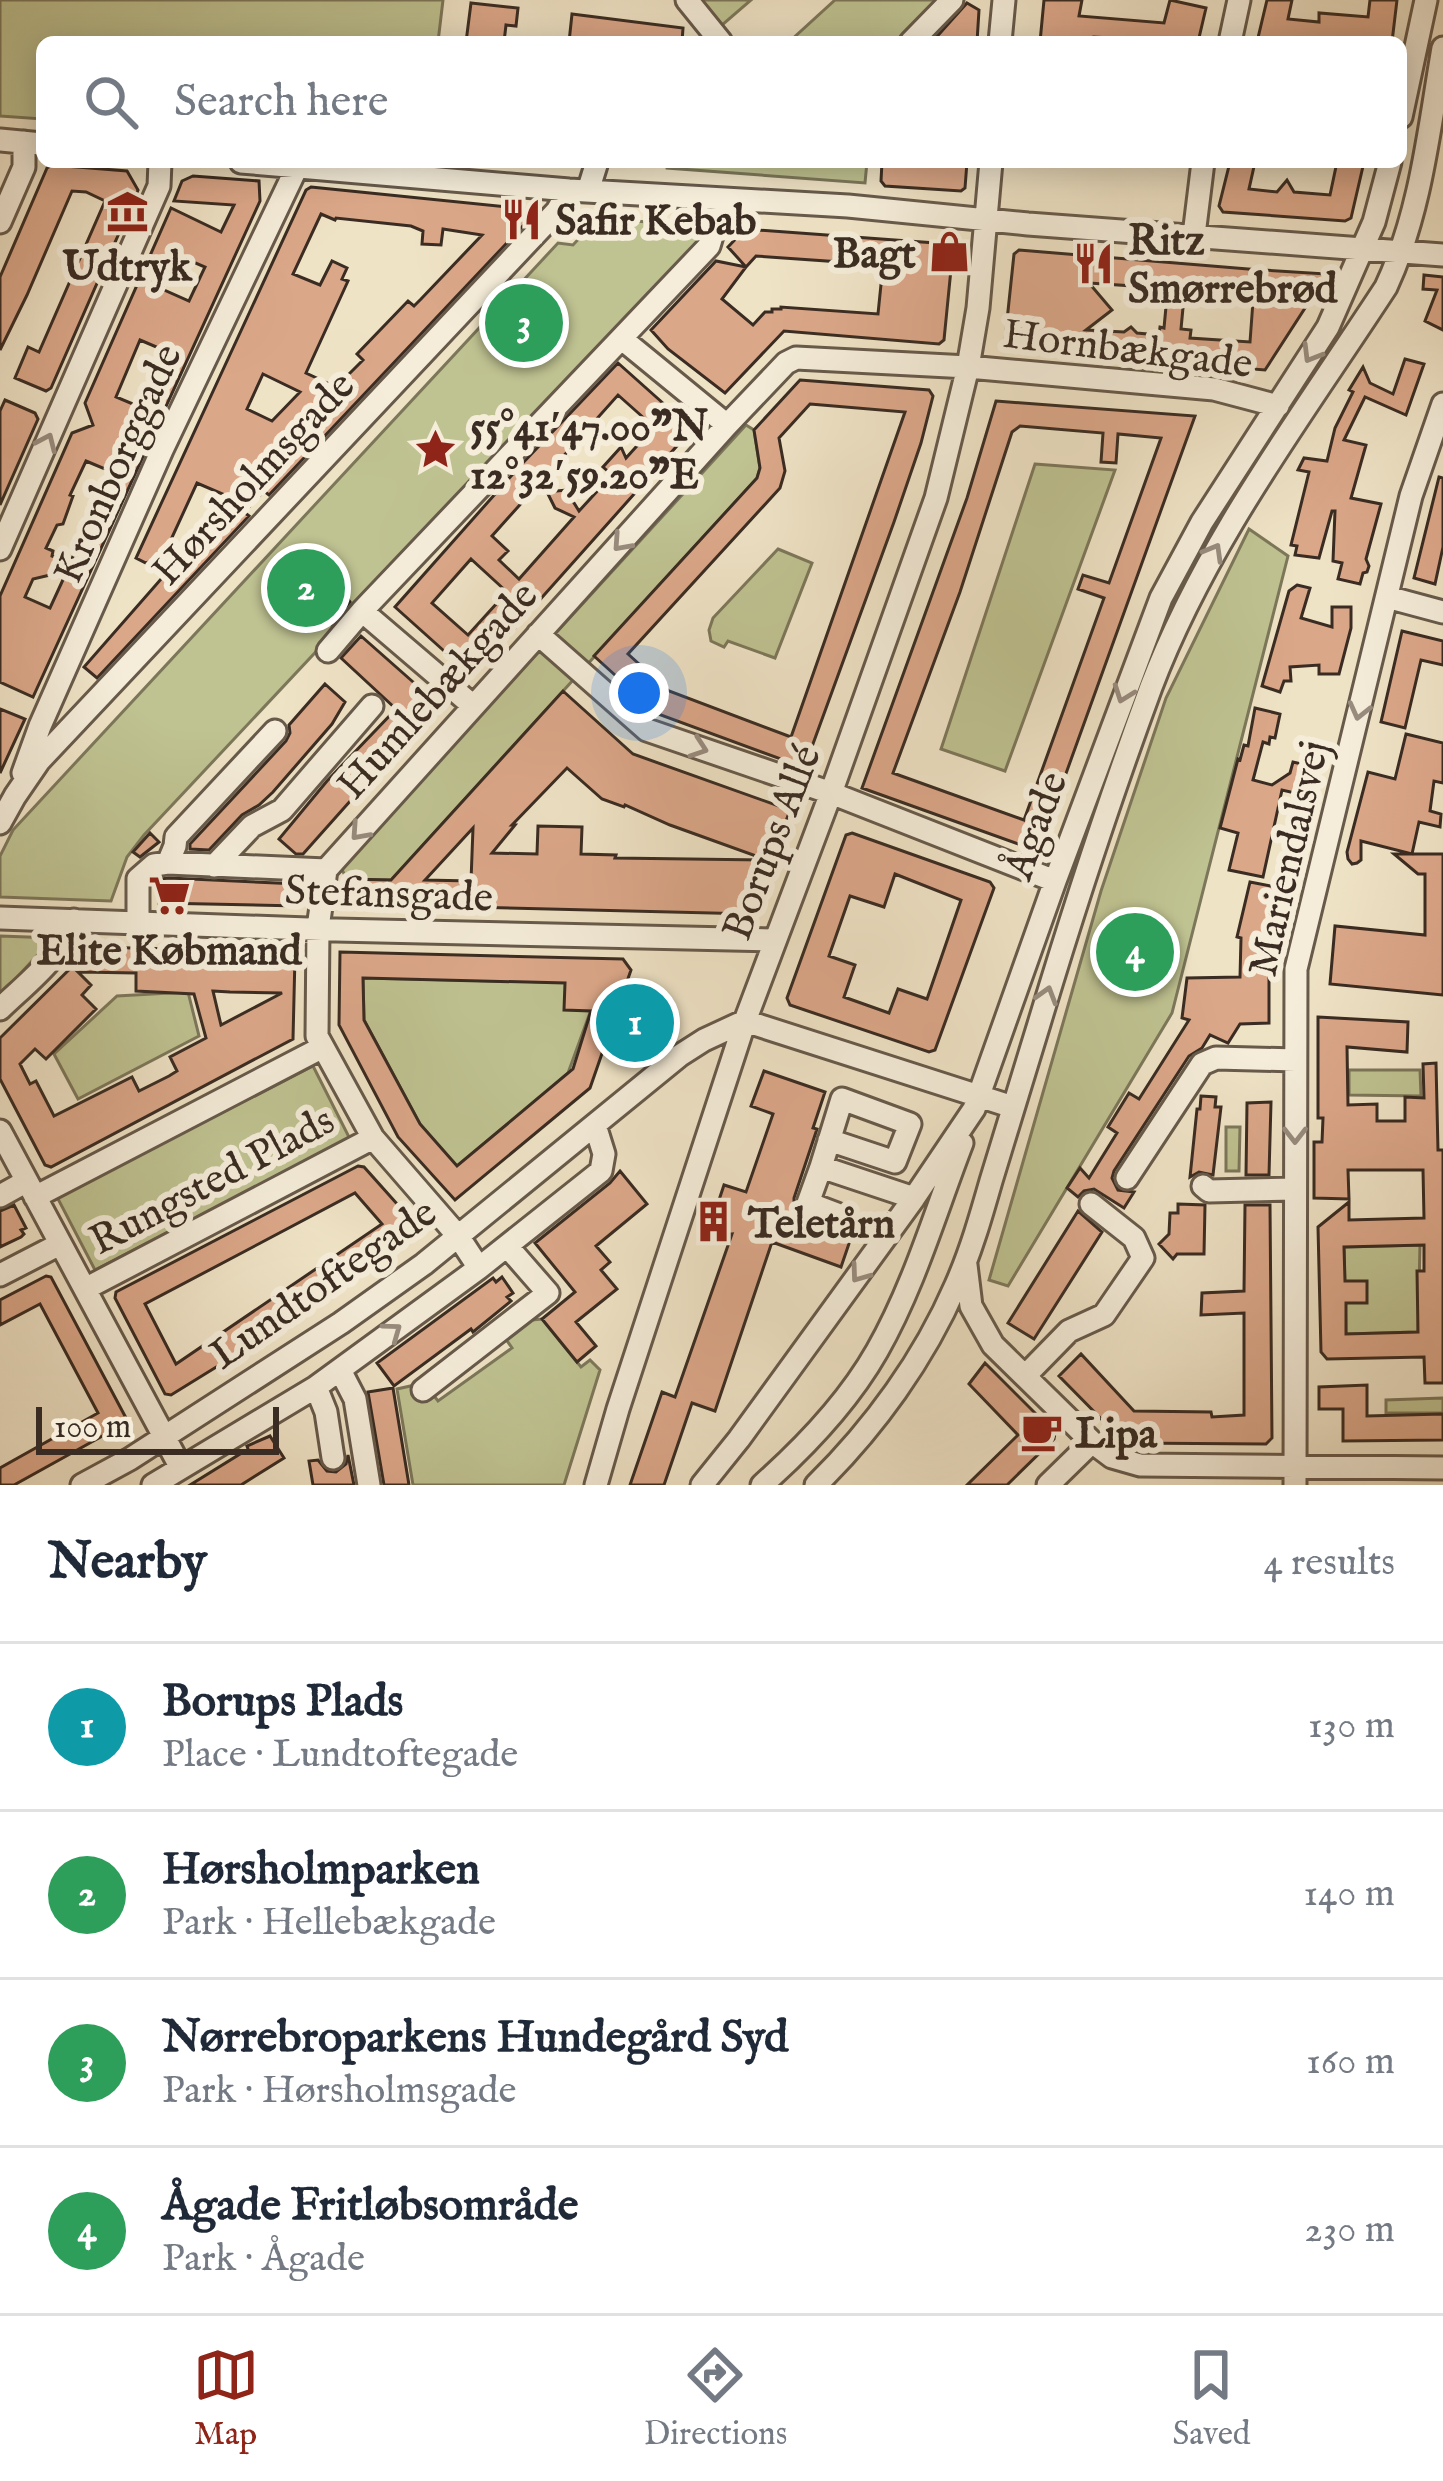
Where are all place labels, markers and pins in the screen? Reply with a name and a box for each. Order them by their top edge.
museum icon: Udtryk [104,188,150,234]
restaurant icon: Safir Kebab [498,196,544,242]
place label: Safir Kebab [555,196,756,249]
place label: Ritz Smørrebrød [1128,216,1339,317]
place label: Bagt [833,229,917,282]
shop icon: Bagt [927,229,973,275]
restaurant icon: Ritz Smørrebrød [1071,240,1117,286]
place label: Udtryk [62,242,193,295]
pin: 3 [485,278,563,368]
place label: 55°41′47.00"N 12°32′59.20"E [470,402,708,503]
place icon: 55°41′47.00"N 12°32′59.20"E [413,426,459,472]
pin: 2 [267,543,345,633]
supermarket icon: Elite Købmand [146,872,192,918]
pin: 4 [1096,907,1174,997]
place label: Elite Købmand [36,926,303,979]
pin: 1 [596,978,674,1068]
building icon: Teletårn [691,1199,737,1245]
place label: Teletårn [747,1199,895,1252]
cafe icon: Lipa [1018,1409,1064,1455]
place label: Lipa [1075,1409,1158,1462]

